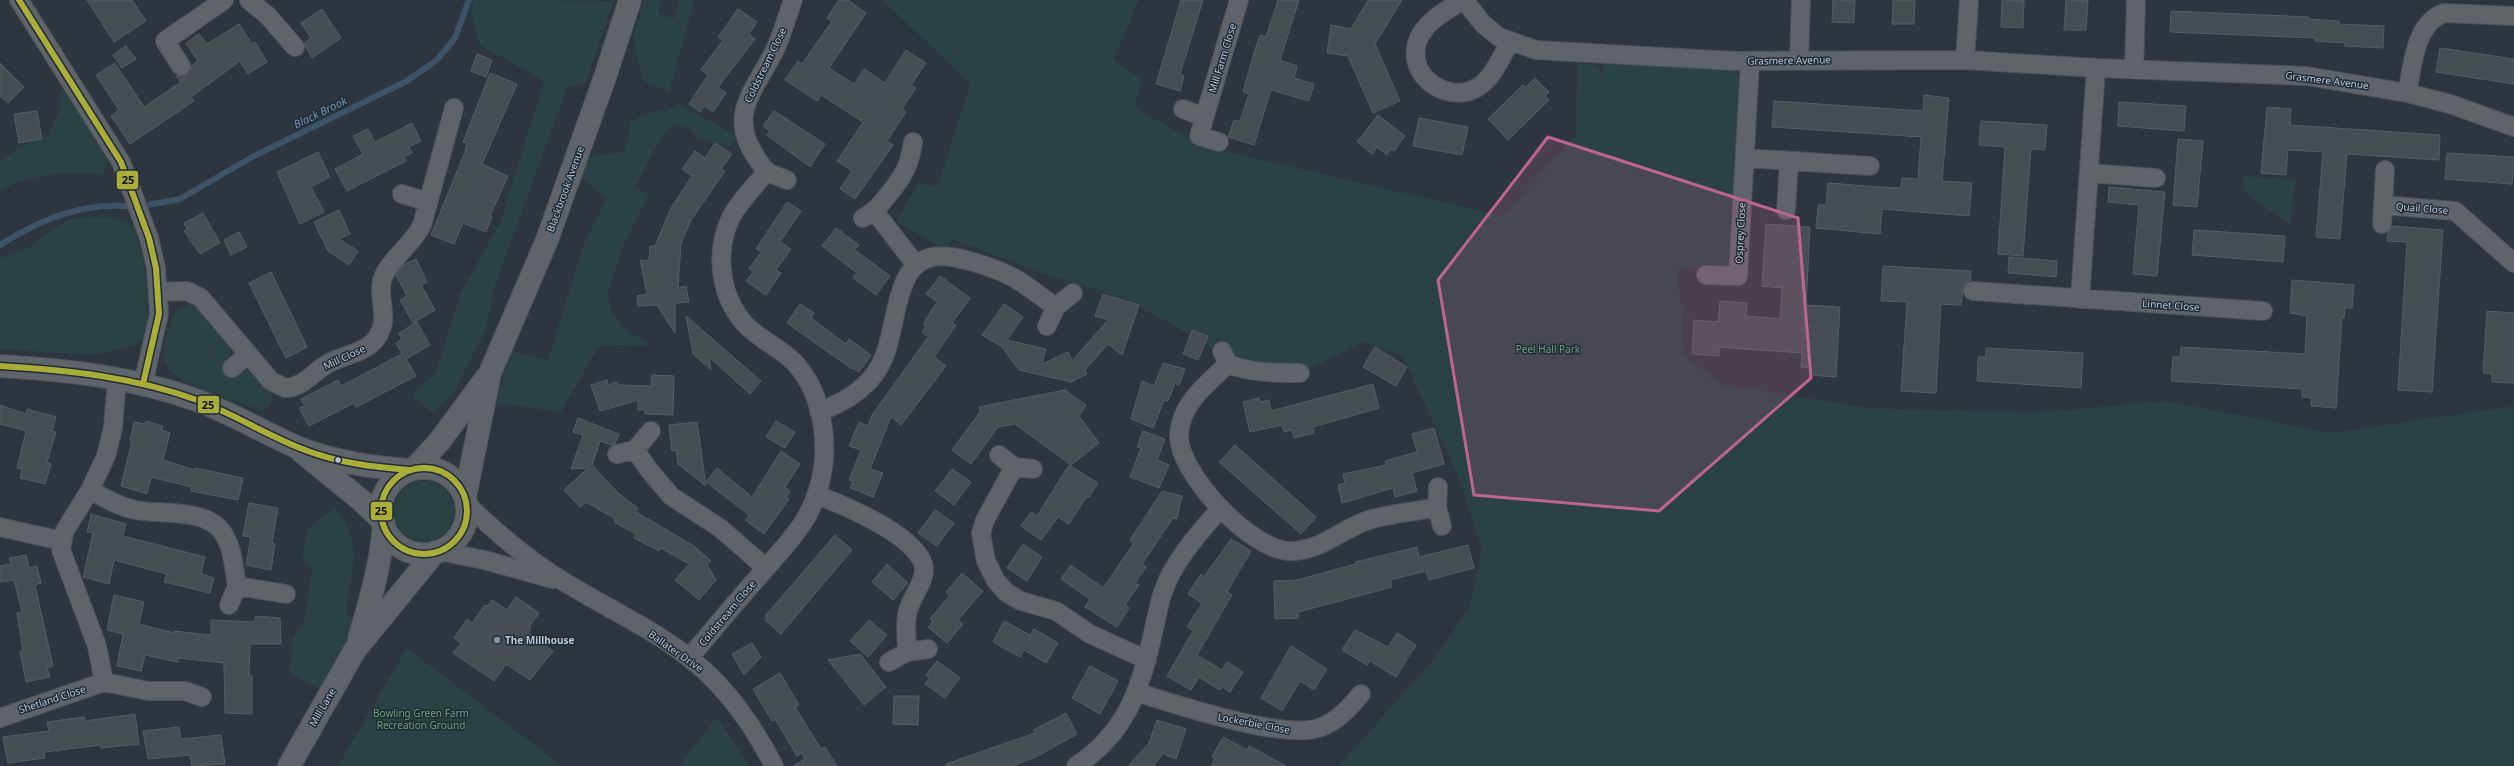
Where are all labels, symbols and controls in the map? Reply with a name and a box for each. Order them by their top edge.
street label: Mill Farm Close [1205,21,1239,94]
street label: Coldstream Close [741,25,789,105]
street label: Grasmere Avenue [1747,52,1831,68]
street label: Grasmere Avenue [2285,68,2370,92]
water label: Black Brook [291,92,350,131]
street label: Blackbrook Avenue [543,144,587,234]
line badge: 25 [116,170,139,190]
text: 25 [122,172,134,187]
street label: Quail Close [2395,199,2449,217]
street label: Osprey Close [1731,202,1749,264]
street label: Linnet Close [2142,296,2200,314]
street label: Mill Close [321,341,368,373]
park label: Peel Hall Park [1516,342,1581,356]
line badge: 25 [197,395,220,414]
text: 25 [202,397,214,412]
unlabelled marker [333,455,343,465]
line badge: 25 [370,501,393,521]
text: 25 [375,503,387,518]
street label: Coldstream Close [695,577,759,649]
street label: Ballater Drive [646,627,706,675]
place label: The Millhouse [505,633,574,647]
marker: The Millhouse [492,635,502,645]
street label: Shetland Close [17,682,88,716]
street label: Mill Lane [305,685,339,729]
park label: Bowling Green Farm Recreation Ground [373,706,469,732]
street label: Lockerbie Close [1217,709,1292,737]

